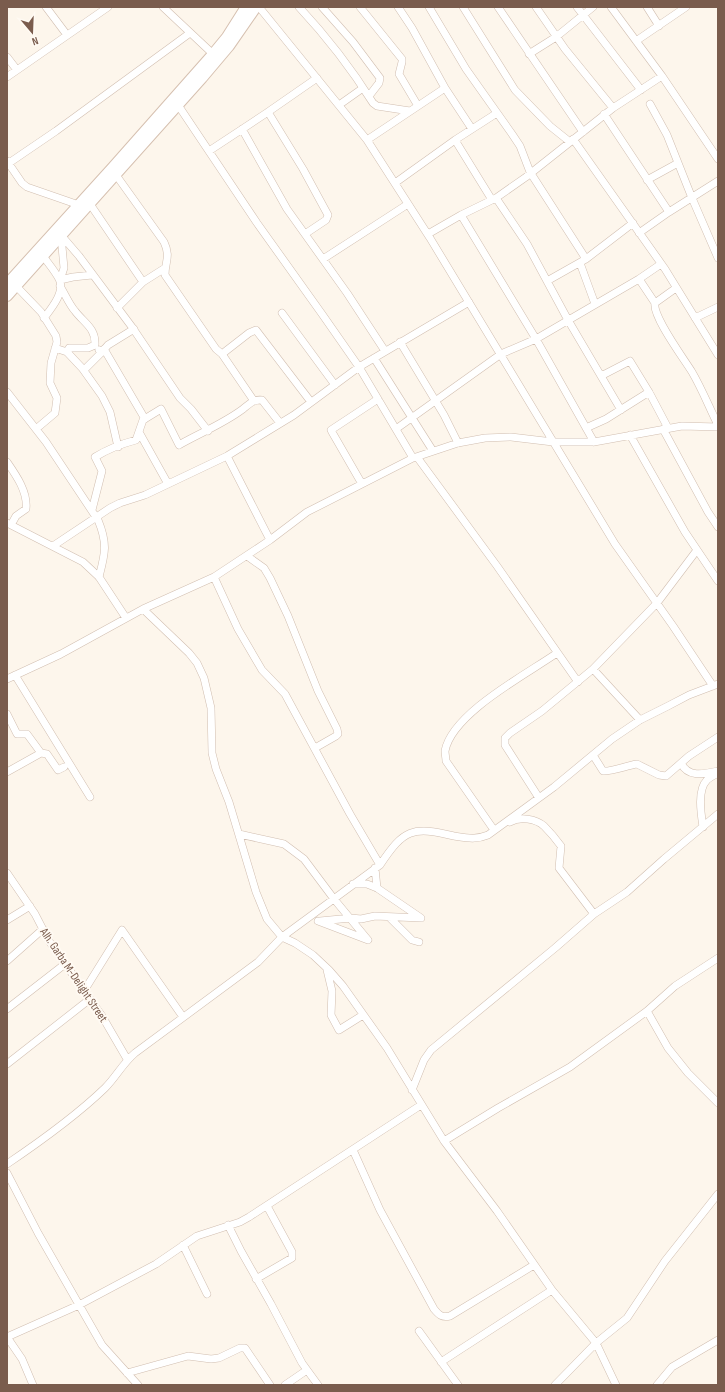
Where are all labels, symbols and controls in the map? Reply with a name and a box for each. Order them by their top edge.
north arrow [12,12,52,52]
text: N [30,34,40,48]
street label: Alh. Garba M-Delight Street [36,925,111,1025]

